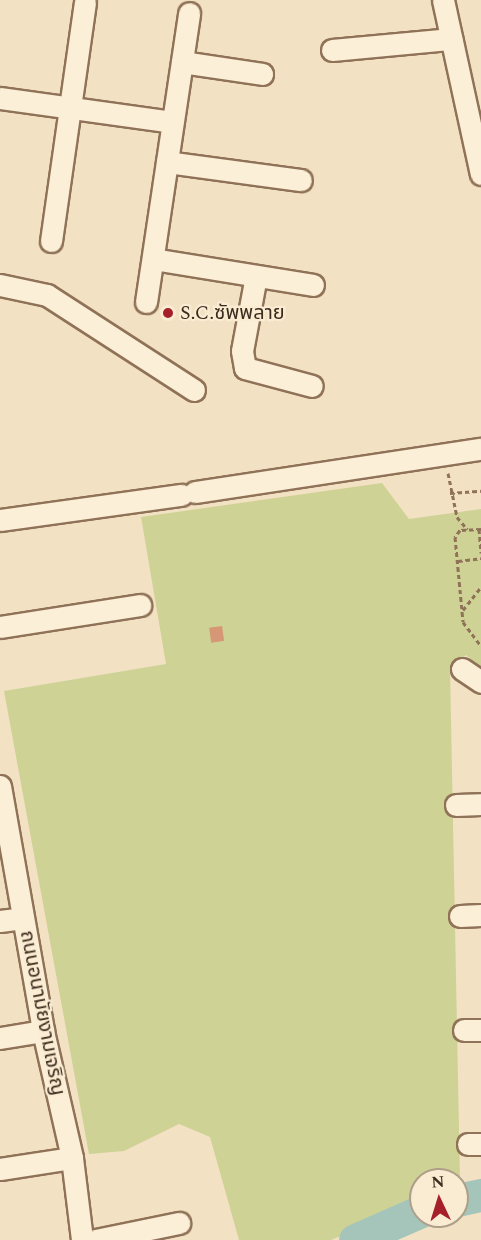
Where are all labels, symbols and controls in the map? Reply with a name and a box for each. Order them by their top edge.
place label: S.C.ซัพพลาย [180,301,285,325]
marker: S.C.ซัพพลาย [161,306,175,320]
street label: ถนนอนามัยงามเจริญ [14,928,70,1098]
north arrow [409,1168,469,1228]
text: N [431,1170,445,1194]

